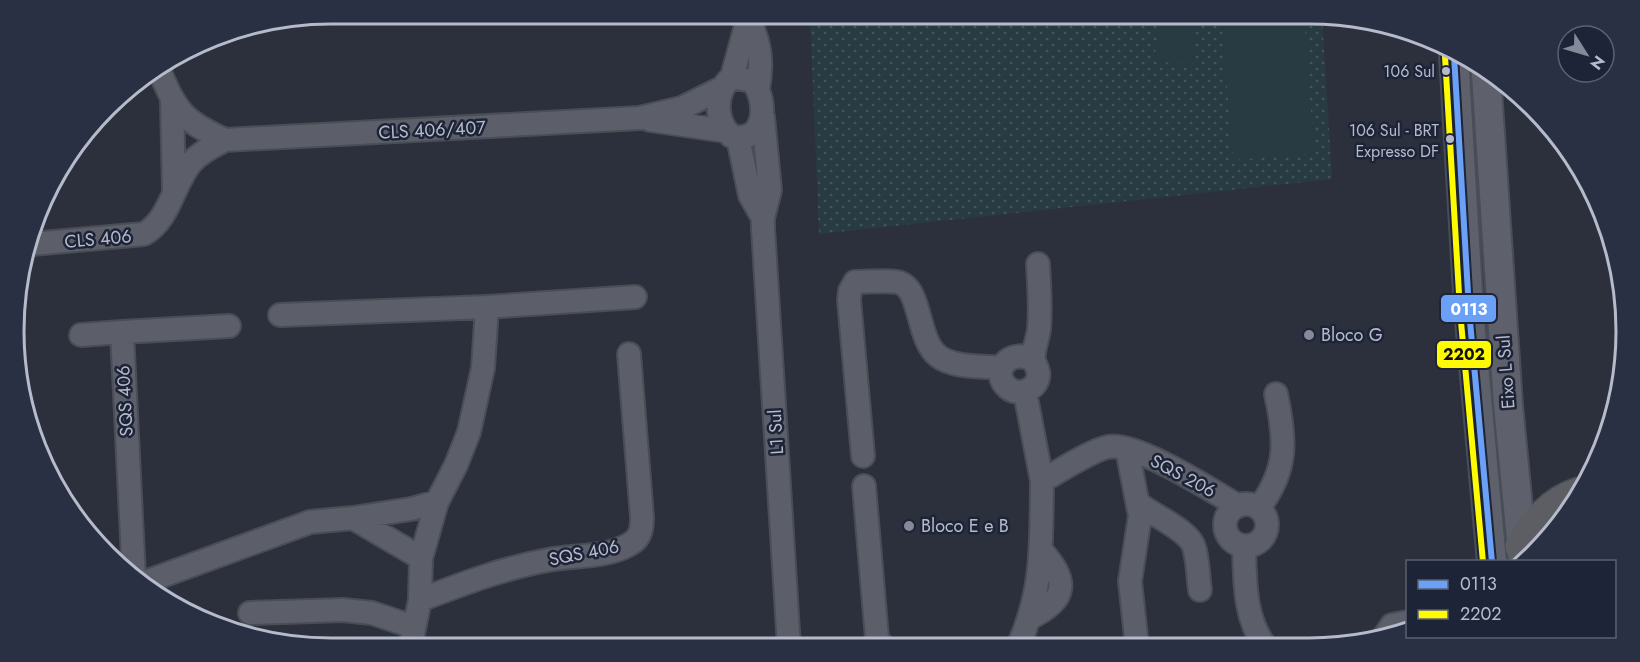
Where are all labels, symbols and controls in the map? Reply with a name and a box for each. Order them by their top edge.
north arrow [1556,24,1616,84]
text: N [1585,51,1611,75]
place label: 106 Sul [1383,60,1435,83]
marker: 106 Sul [1440,65,1452,77]
street label: CLS 406/407 [378,114,487,146]
place label: 106 Sul - BRT Expresso DF [1349,119,1440,163]
marker: 106 Sul - BRT Expresso DF [1444,133,1456,145]
street label: CLS 406 [63,223,133,255]
line badge: 0113 [1440,294,1497,323]
text: 0113 [1451,298,1487,321]
place label: Bloco G [1321,322,1383,348]
marker: Bloco G [1302,328,1316,342]
street label: Eixo L Sul [1490,334,1522,410]
line badge: 2202 [1436,340,1492,369]
text: 2202 [1443,343,1485,366]
street label: SQS 406 [110,365,140,437]
street label: L1 Sul [762,409,790,455]
street label: SQS 206 [1146,448,1220,504]
place label: Bloco E e B [921,513,1009,539]
marker: Bloco E e B [902,519,916,533]
street label: SQS 406 [547,533,621,573]
legend [1406,560,1616,638]
text: 0113 [1460,571,1497,597]
text: 2202 [1460,601,1502,627]

